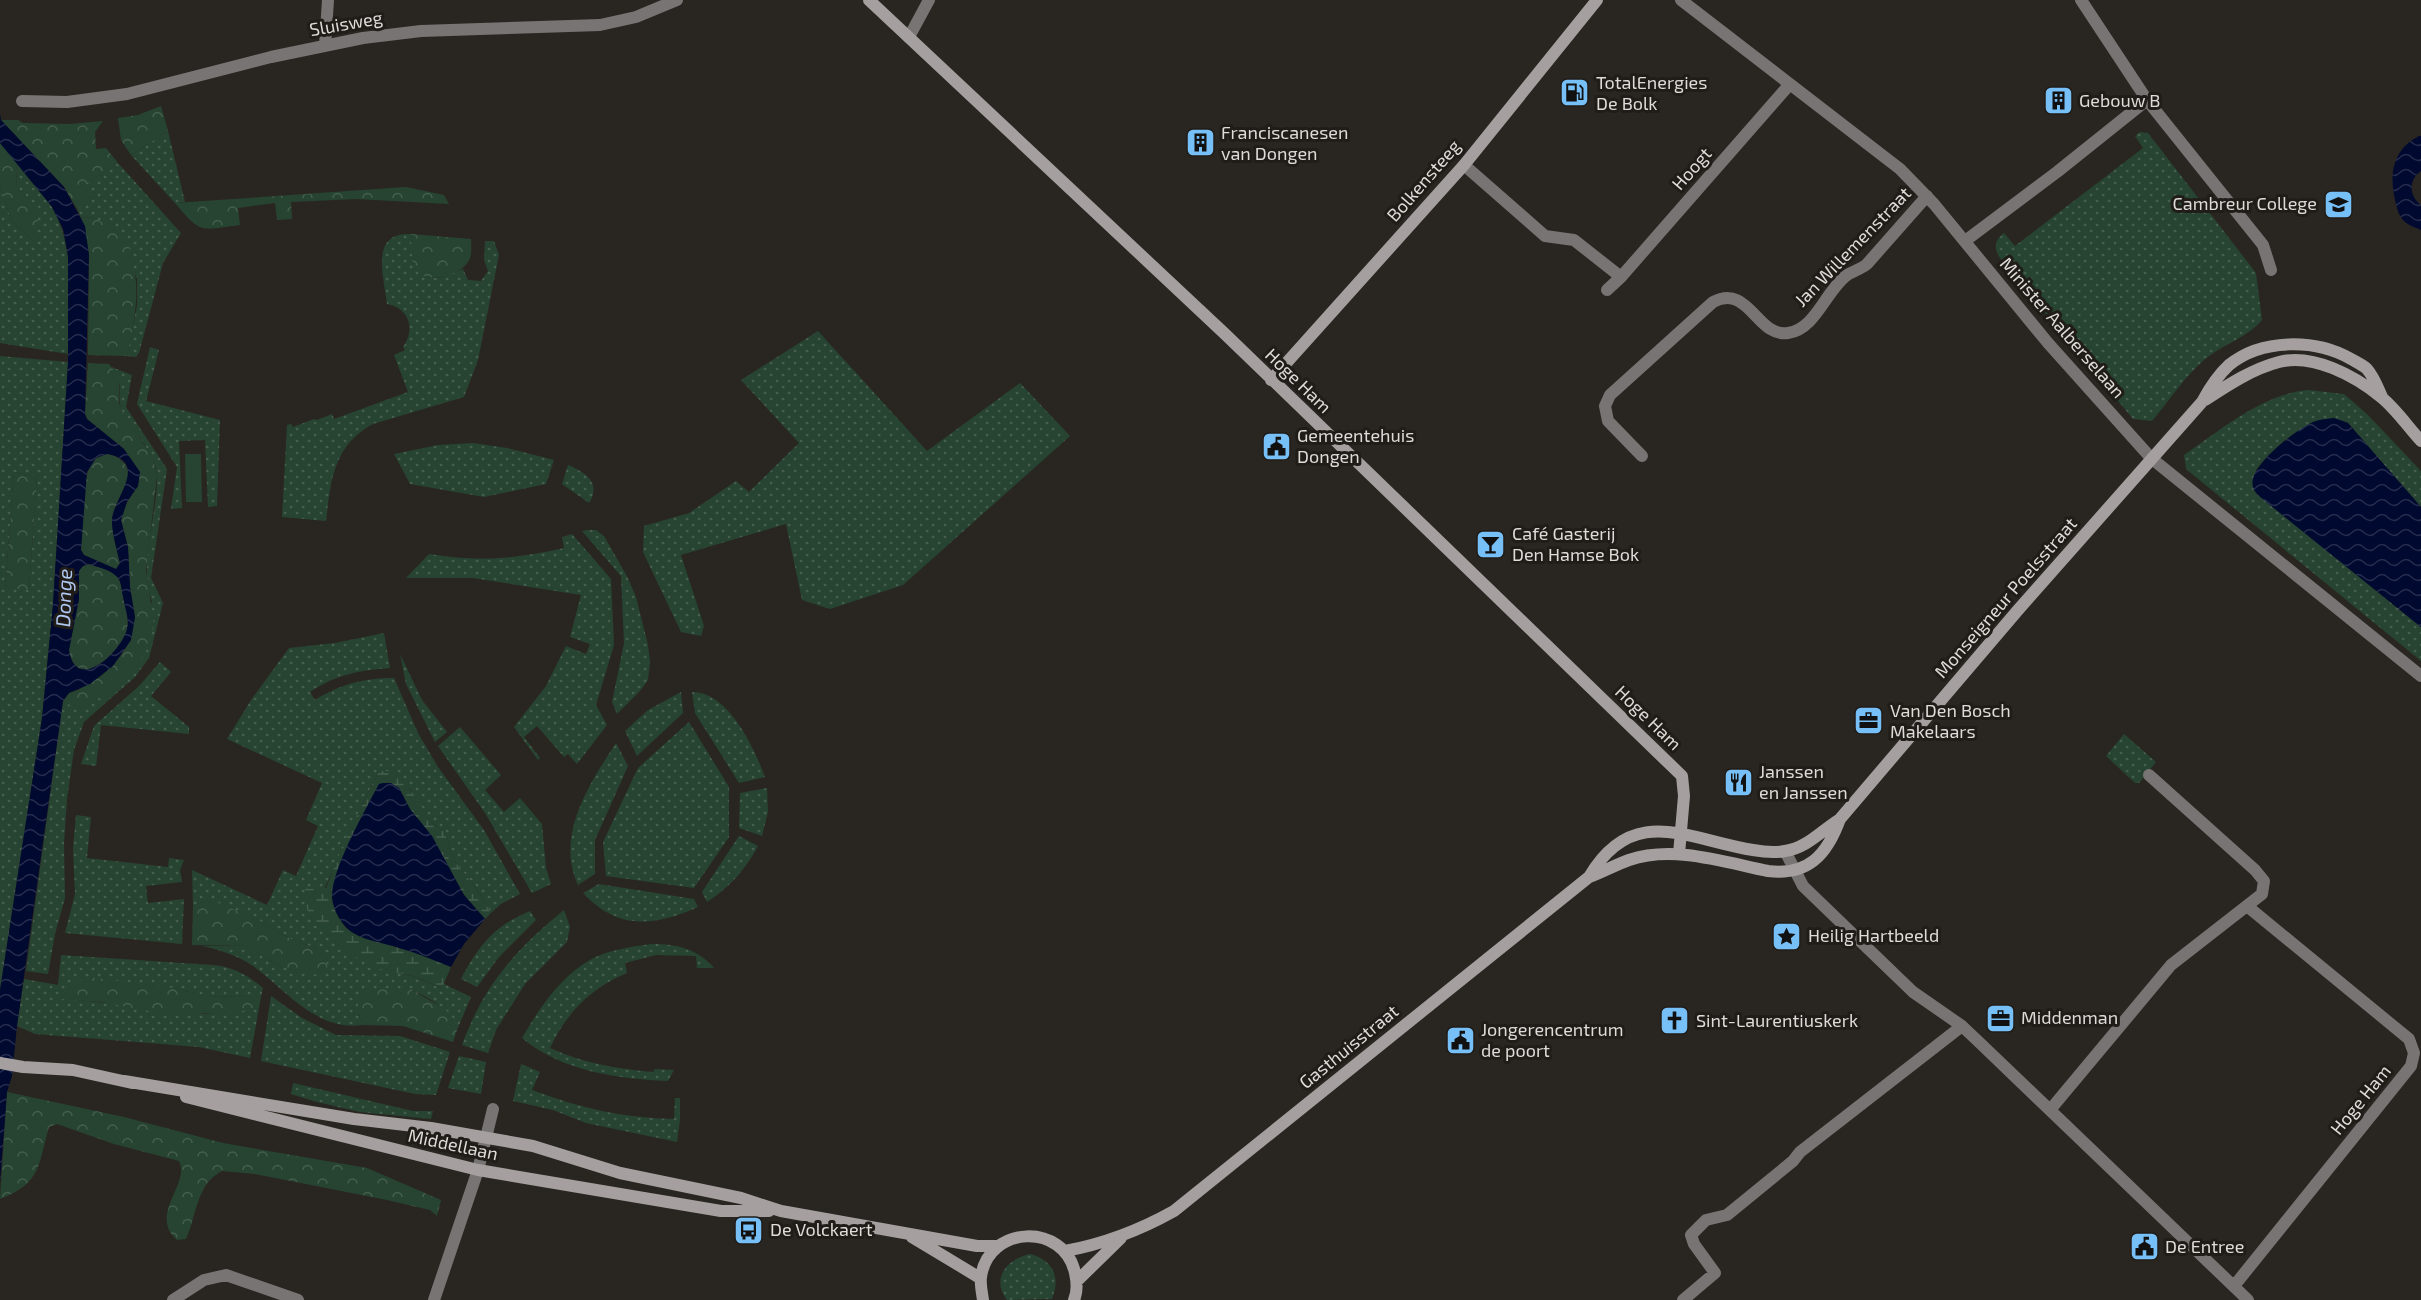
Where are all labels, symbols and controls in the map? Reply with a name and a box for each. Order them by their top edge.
street label: Sluisweg [308,6,384,40]
place label: TotalEnergies De Bolk [1596,71,1707,114]
fuel station icon: TotalEnergies De Bolk [1559,77,1591,109]
building icon: Gebouw B [2042,85,2074,117]
place label: Gebouw B [2079,89,2160,111]
place label: Franciscanesen van Dongen [1221,121,1348,164]
building icon: Franciscanesen van Dongen [1184,127,1216,159]
street label: Bolkensteeg [1382,135,1465,226]
street label: Hoogt [1667,142,1716,194]
street label: Jan Willemenstraat [1790,182,1915,311]
school or university icon: Cambreur College [2322,188,2354,220]
place label: Cambreur College [2173,192,2317,214]
street label: Minister Aalberselaan [1996,252,2130,402]
street label: Hoge Ham [1261,343,1336,417]
place label: Gemeentehuis Dongen [1297,424,1414,467]
public building icon: Gemeentehuis Dongen [1260,430,1292,462]
street label: Monseigneur Poelsstraat [1929,512,2081,682]
place label: Café Gasterij Den Hamse Bok [1512,522,1639,565]
bar icon: Café Gasterij Den Hamse Bok [1475,528,1507,560]
water label: Donge [50,568,76,628]
street label: Hoge Ham [1611,680,1686,754]
place label: Van Den Bosch Makelaars [1890,699,2011,742]
office icon: Van Den Bosch Makelaars [1853,705,1885,737]
place label: Janssen en Janssen [1759,760,1848,803]
restaurant icon: Janssen en Janssen [1722,766,1754,798]
place icon: Heilig Hartbeeld [1771,920,1803,952]
place label: Heilig Hartbeeld [1808,924,1939,946]
street label: Gasthuisstraat [1294,999,1403,1093]
office icon: Middenman [1984,1002,2016,1034]
church icon: Sint-Laurentiuskerk [1659,1005,1691,1037]
place label: Middenman [2021,1006,2118,1028]
place label: Sint-Laurentiuskerk [1696,1009,1858,1031]
place label: Jongerencentrum de poort [1481,1018,1623,1061]
public building icon: Jongerencentrum de poort [1444,1024,1476,1056]
street label: Hoge Ham [2325,1060,2395,1139]
street label: Middellaan [406,1124,500,1164]
bus stop icon: De Volckaert [733,1214,765,1246]
place label: De Volckaert [770,1218,873,1240]
public building icon: De Entree [2128,1231,2160,1263]
place label: De Entree [2165,1235,2244,1257]

